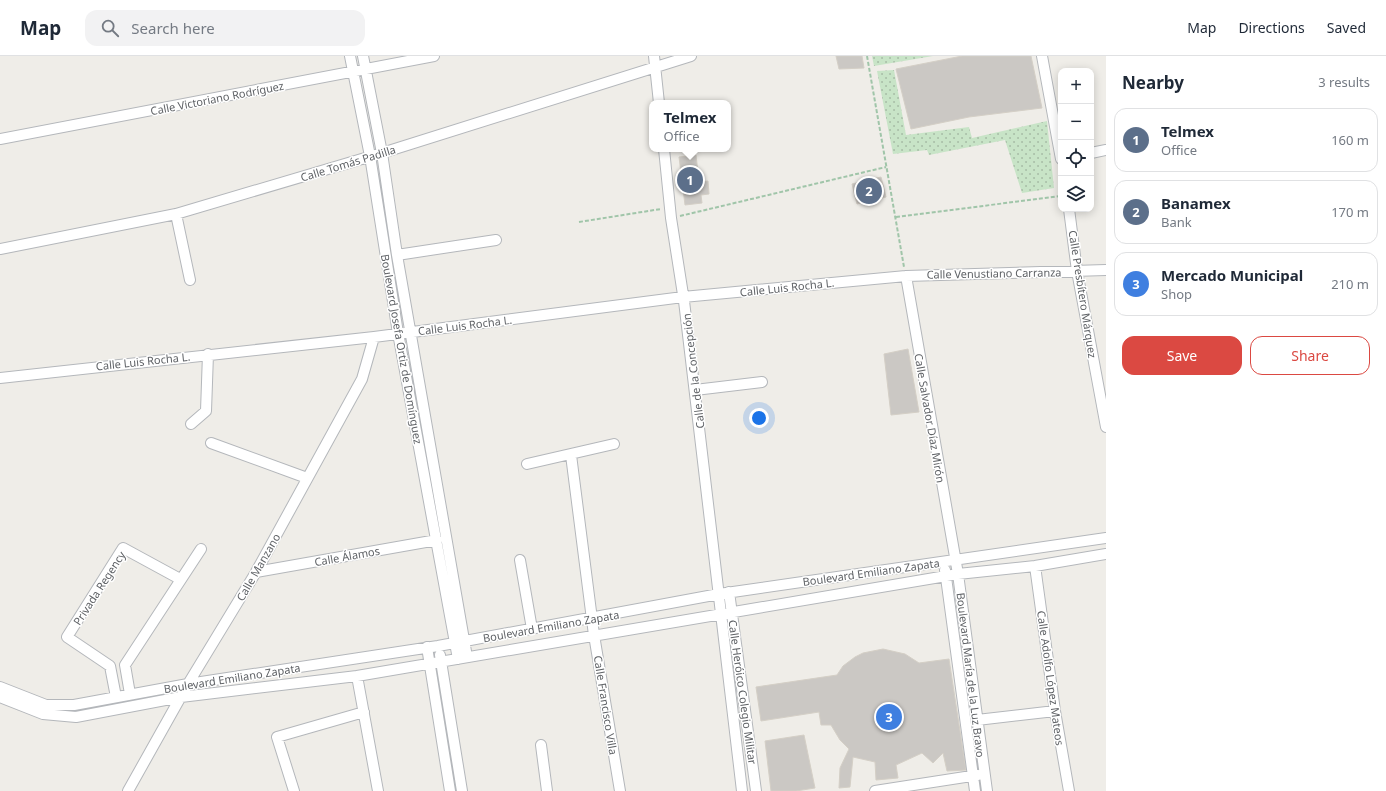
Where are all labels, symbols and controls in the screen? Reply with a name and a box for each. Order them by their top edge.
search box [85,10,365,46]
text: Map [20,15,61,41]
icon: search [99,17,121,39]
text: Search here [131,18,215,38]
text: Map [1187,18,1216,37]
text: Directions [1238,18,1305,37]
text: Saved [1327,18,1366,37]
map controls [1058,68,1094,212]
button: + [1058,68,1094,104]
text: Nearby [1122,71,1184,94]
text: 3 results [1318,73,1370,91]
street label: Calle Victoriano Rodríguez [149,78,285,118]
popup [649,100,731,152]
button: − [1058,104,1094,140]
text: Telmex [664,107,716,127]
text: Telmex [1161,121,1214,141]
text: Office [664,127,700,145]
text: 1 [1132,131,1140,149]
text: 160 m [1331,131,1369,149]
button: locate [1058,140,1094,176]
street label: Calle Tomás Padilla [299,141,397,185]
text: Office [1161,141,1197,159]
pin: 1 [677,165,703,195]
pin: 2 [856,176,882,206]
button: layers [1058,176,1094,212]
text: Banamex [1161,193,1231,213]
text: 2 [1132,203,1140,221]
text: 170 m [1331,203,1369,221]
text: Bank [1161,213,1192,231]
street label: Calle Presbítero Márquez [1065,229,1101,359]
street label: Boulevard Josefa Ortiz de Domínguez [378,253,426,445]
street label: Calle Venustiano Carranza [926,264,1062,282]
text: Mercado Municipal [1161,265,1303,285]
street label: Calle Luis Rocha L. [739,275,835,299]
text: 3 [1132,275,1140,293]
text: 210 m [1331,275,1369,293]
text: Shop [1161,285,1192,303]
street label: Calle Luis Rocha L. [417,312,513,338]
street label: Calle de la Concepción [678,313,708,429]
button: Save [1122,336,1242,375]
button: Share [1250,336,1370,375]
street label: Calle Luis Rocha L. [95,349,191,373]
street label: Calle Salvador Díaz Mirón [911,352,949,484]
your location [749,408,769,428]
street label: Calle Manzano [233,530,284,603]
street label: Calle Álamos [313,543,381,569]
street label: Privada Regency [69,548,129,628]
street label: Boulevard Emiliano Zapata [802,555,940,589]
street label: Boulevard María de la Luz Bravo [953,592,989,759]
street label: Boulevard Emiliano Zapata [482,607,620,645]
street label: Calle Adolfo López Mateos [1034,610,1068,746]
street label: Calle Heróico Colegio Militar [725,619,761,766]
street label: Calle Francisco Villa [591,654,621,756]
street label: Boulevard Emiliano Zapata [163,660,301,696]
pin: 3 [876,702,902,732]

